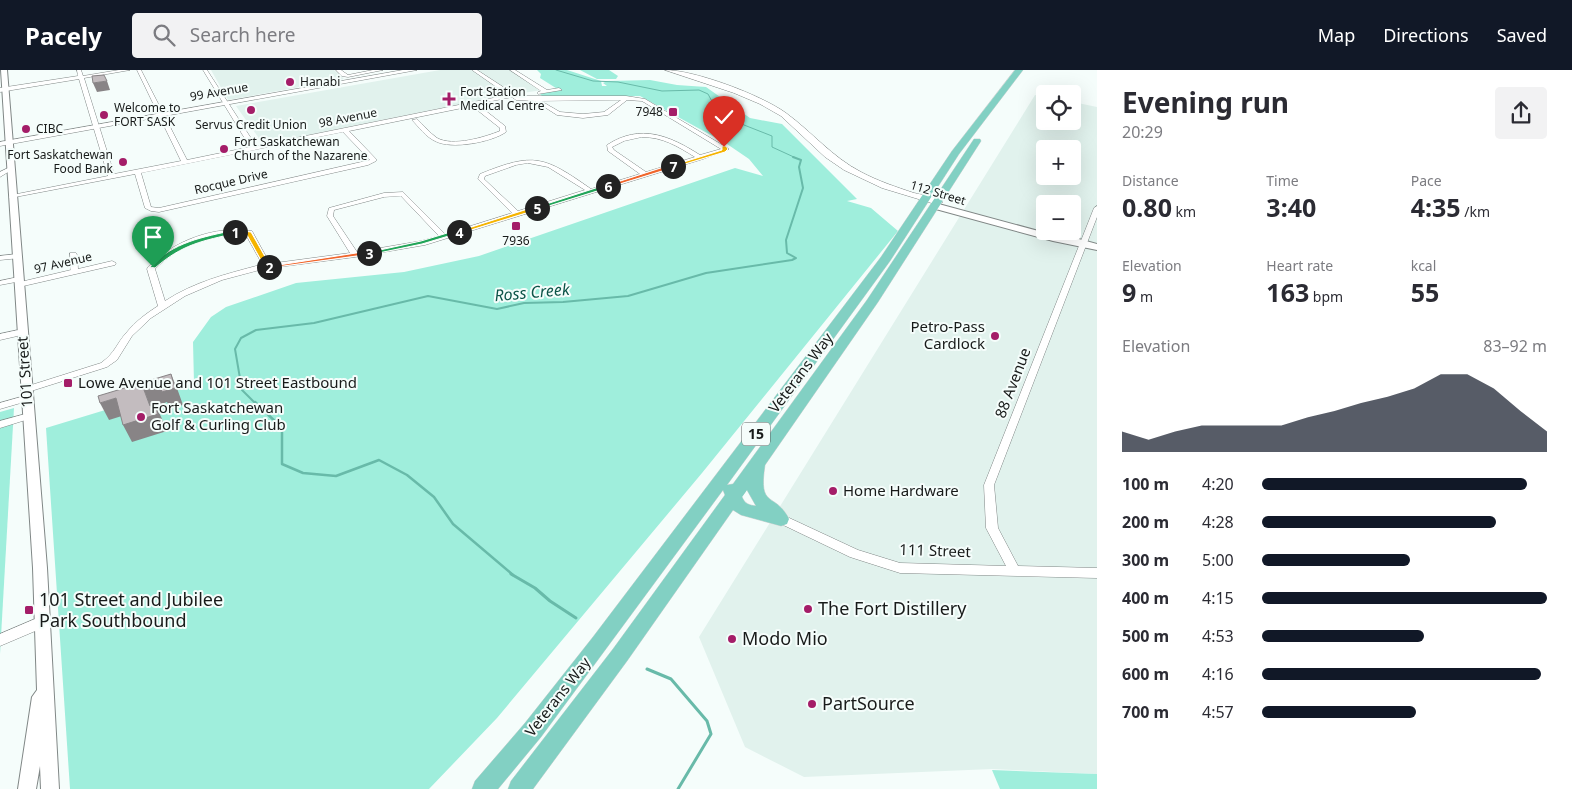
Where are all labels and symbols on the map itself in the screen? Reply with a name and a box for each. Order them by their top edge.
place label: Hanabi [300,73,340,90]
marker: Hanabi [284,76,296,88]
street label: 99 Avenue [188,78,250,105]
place label: Fort Station Medical Centre [460,83,545,114]
marker: Fort Station Medical Centre [442,92,456,106]
pin [703,96,745,147]
place label: Welcome to FORT SASK [114,99,181,130]
street label: 98 Avenue [317,103,379,131]
place label: 7948 [636,103,663,120]
marker: Servus Credit Union [245,104,257,116]
marker: 7948 [667,106,679,118]
marker: Welcome to FORT SASK [98,109,110,121]
place label: Servus Credit Union [195,116,307,133]
place label: CIBC [36,120,63,137]
marker: CIBC [20,123,32,135]
place label: Fort Saskatchewan Church of the Nazarene [234,133,368,164]
marker: Fort Saskatchewan Church of the Nazarene [218,143,230,155]
place label: Fort Saskatchewan Food Bank [7,146,114,177]
pin: 7 [660,154,686,178]
marker: Fort Saskatchewan Food Bank [117,156,129,168]
street label: Rocque Drive [193,165,269,198]
pin: 6 [596,174,620,198]
street label: 112 Street [908,176,969,209]
pin: 5 [524,196,550,220]
pin [132,216,174,267]
pin: 1 [222,220,248,244]
pin: 4 [446,220,472,244]
marker: 7936 [510,220,522,232]
place label: 7936 [502,232,530,249]
pin: 3 [356,240,382,266]
street label: 97 Avenue [32,248,94,277]
pin: 2 [256,254,282,280]
water label: Ross Creek [493,278,572,306]
place label: Petro-Pass Cardlock [910,316,985,353]
street label: Veterans Way [764,328,837,417]
marker: Petro-Pass Cardlock [989,330,1001,342]
street label: 101 Street [11,335,36,408]
street label: 88 Avenue [990,345,1035,421]
place label: Lowe Avenue and 101 Street Eastbound [78,372,357,392]
marker: Lowe Avenue and 101 Street Eastbound [62,377,74,389]
place label: Fort Saskatchewan Golf & Curling Club [151,397,286,434]
marker: Fort Saskatchewan Golf & Curling Club [135,411,147,423]
road number: 15 [742,422,770,446]
place label: Home Hardware [843,480,959,500]
marker: Home Hardware [827,485,839,497]
street label: 111 Street [899,539,972,561]
place label: 101 Street and Jubilee Park Southbound [39,587,223,632]
place label: The Fort Distillery [818,596,967,620]
marker: The Fort Distillery [802,603,814,615]
marker: 101 Street and Jubilee Park Southbound [23,604,35,616]
place label: Modo Mio [742,626,828,650]
marker: Modo Mio [726,633,738,645]
street label: Veterans Way [520,652,595,740]
place label: PartSource [822,691,915,715]
marker: PartSource [806,698,818,710]

